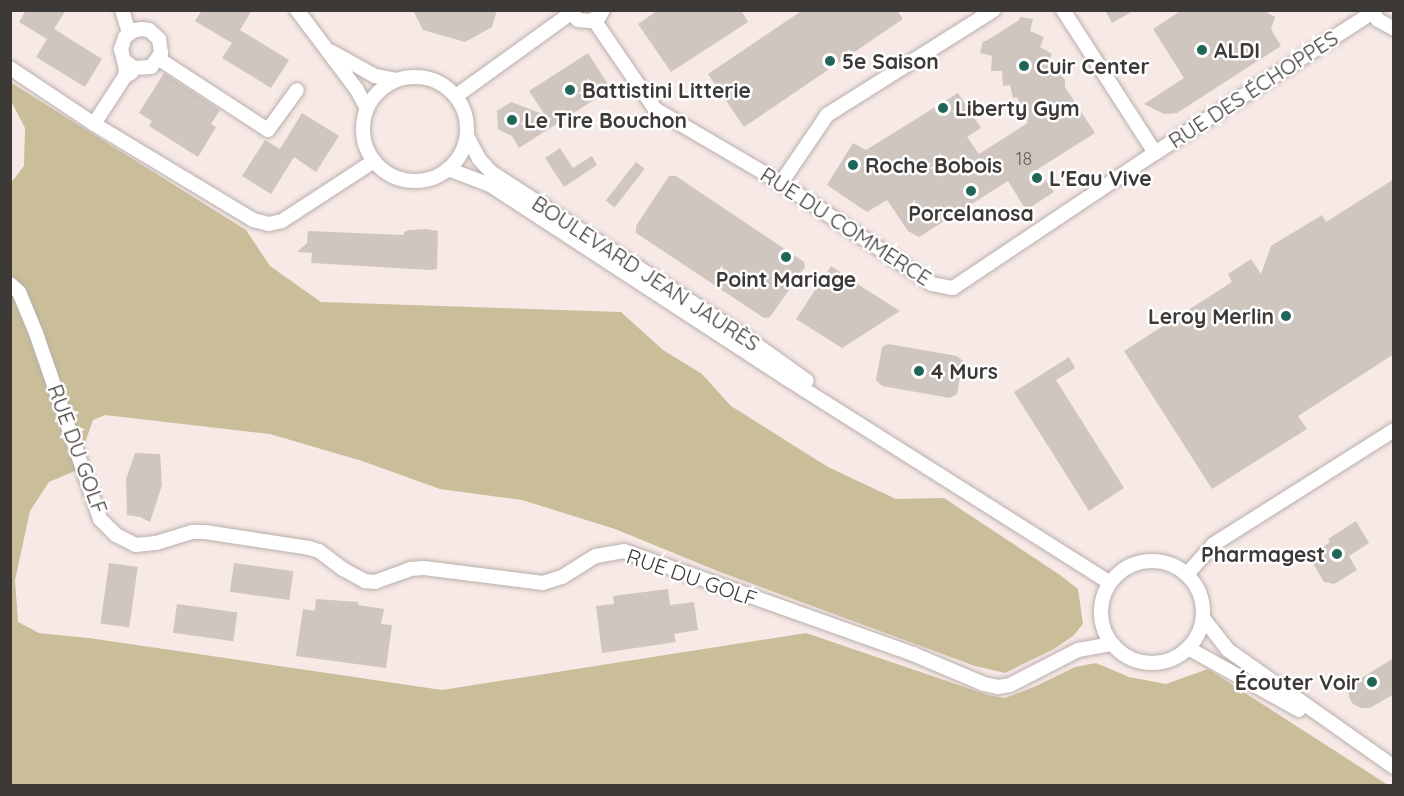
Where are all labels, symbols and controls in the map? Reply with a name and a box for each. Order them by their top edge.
street label: RUE DES ÉCHOPPES [1164,25,1342,153]
place label: ALDI [1214,37,1260,63]
marker: ALDI [1195,43,1209,57]
place label: 5e Saison [842,48,939,74]
place label: Cuir Center [1036,53,1150,79]
marker: 5e Saison [823,54,837,68]
marker: Cuir Center [1017,59,1031,73]
place label: Battistini Litterie [582,77,751,103]
marker: Battistini Litterie [563,83,577,97]
place label: Liberty Gym [955,95,1080,121]
marker: Liberty Gym [936,101,950,115]
place label: Le Tire Bouchon [524,107,687,133]
marker: Le Tire Bouchon [505,113,519,127]
house number: 18 [1016,148,1032,170]
place label: Roche Bobois [865,152,1002,178]
marker: Roche Bobois [846,158,860,172]
street label: RUE DU COMMERCE [756,161,936,291]
place label: L'Eau Vive [1049,165,1152,191]
marker: L'Eau Vive [1030,171,1044,185]
marker: Porcelanosa [964,184,978,198]
street label: BOULEVARD JEAN JAURÈS [528,190,764,356]
place label: Porcelanosa [908,200,1034,226]
marker: Point Mariage [779,250,793,264]
place label: Point Mariage [716,266,856,292]
place label: Leroy Merlin [1148,303,1274,329]
marker: Leroy Merlin [1279,309,1293,323]
place label: 4 Murs [931,358,998,384]
marker: 4 Murs [912,364,926,378]
street label: RUE DU GOLF [43,381,113,517]
place label: Pharmagest [1201,541,1325,567]
street label: RUE DU GOLF [624,543,760,611]
marker: Pharmagest [1330,547,1344,561]
place label: Écouter Voir [1235,669,1360,695]
marker: Écouter Voir [1365,675,1379,689]

